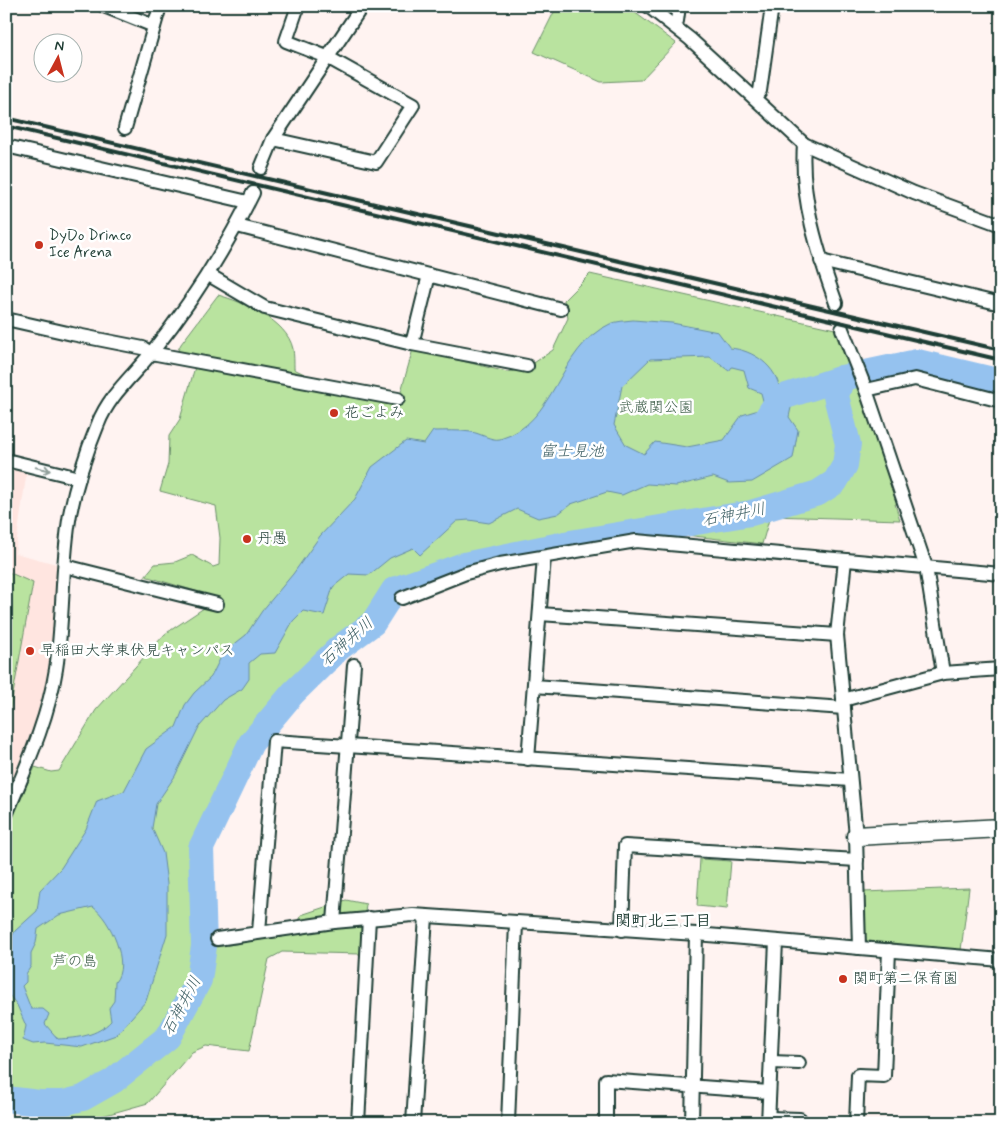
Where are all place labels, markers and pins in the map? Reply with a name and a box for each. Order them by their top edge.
place label: DyDo Drinco Ice Arena [49,226,131,263]
marker: DyDo Drinco Ice Arena [33,239,45,251]
place label: 花ごよみ [344,403,404,423]
marker: 花ごよみ [328,407,340,419]
place label: 丹愚 [257,529,287,549]
marker: 丹愚 [241,533,253,545]
place label: 早稲田大学東伏見キャンパス [40,641,234,661]
marker: 早稲田大学東伏見キャンパス [24,645,36,657]
place label: 関町第二保育園 [853,969,958,989]
marker: 関町第二保育園 [837,973,849,985]

